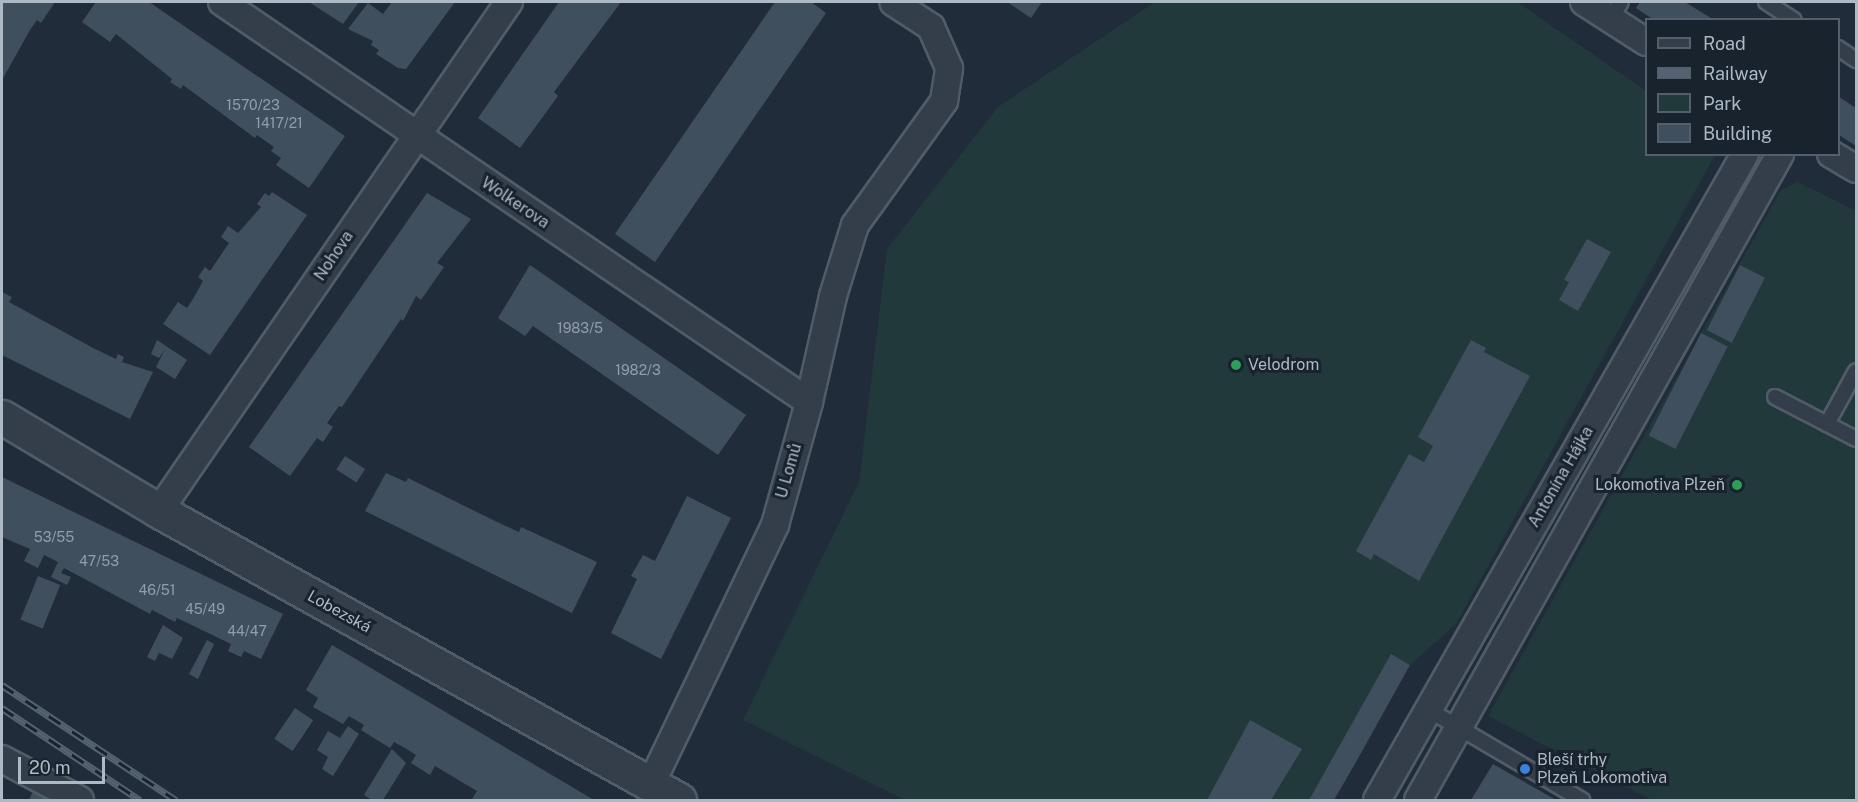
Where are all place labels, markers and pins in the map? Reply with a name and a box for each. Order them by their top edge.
place label: Velodrom [1248,355,1319,375]
marker: Velodrom [1229,358,1243,372]
place label: Lokomotiva Plzeň [1595,475,1725,495]
marker: Lokomotiva Plzeň [1730,478,1744,492]
place label: Bleší trhy Plzeň Lokomotiva [1537,750,1667,788]
marker: Bleší trhy Plzeň Lokomotiva [1518,762,1532,776]

